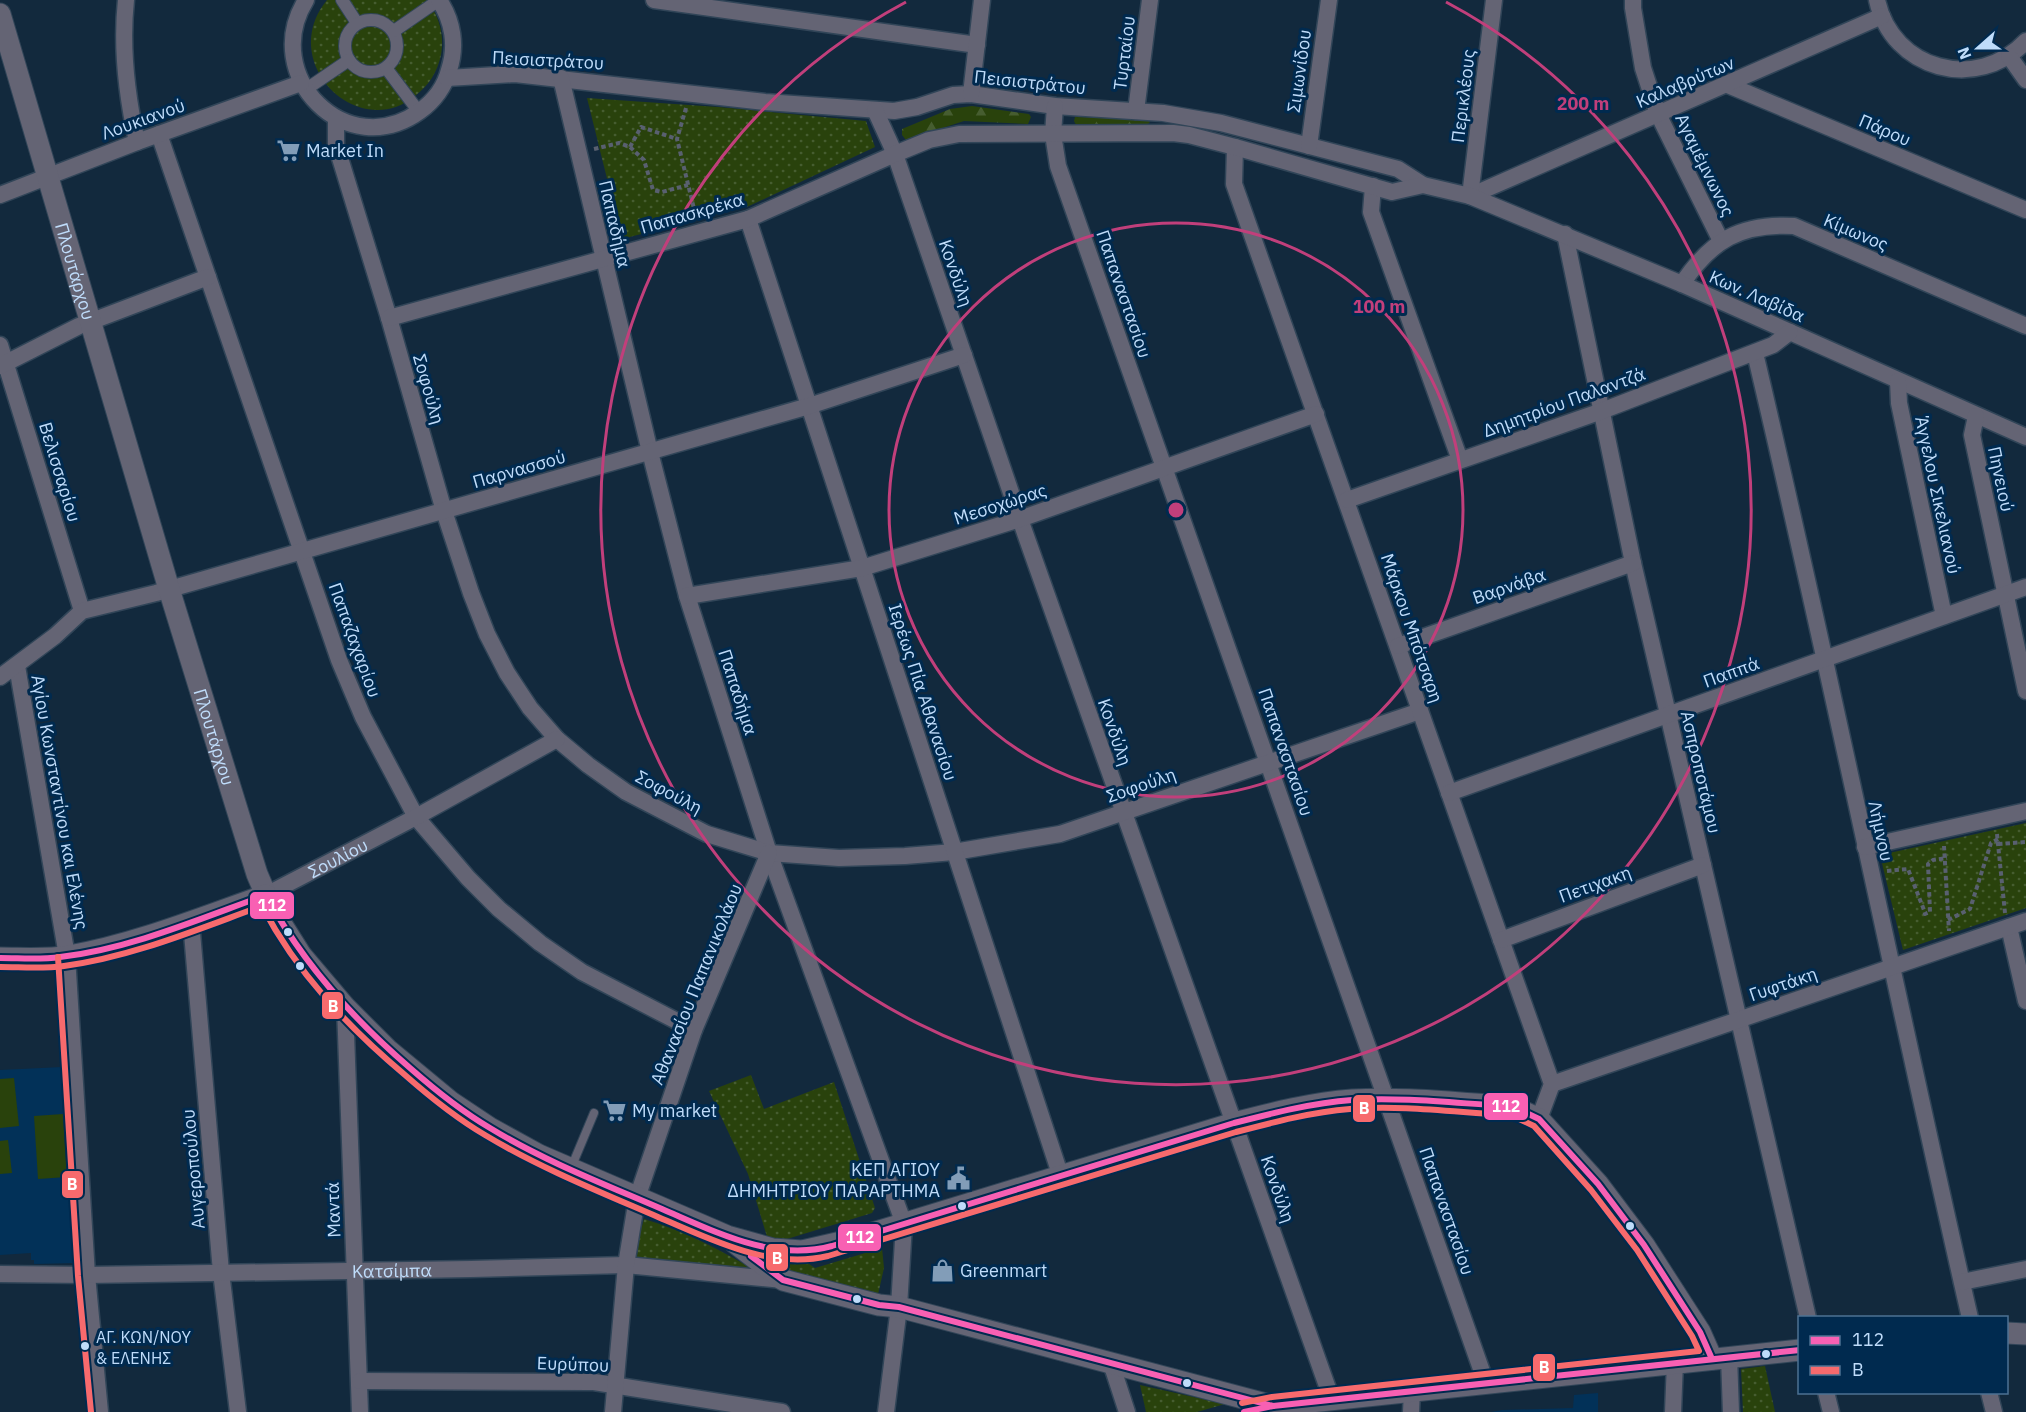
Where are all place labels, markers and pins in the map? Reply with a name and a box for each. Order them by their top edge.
supermarket icon: Market In [275,137,301,163]
place label: Market In [306,139,384,162]
centre of rings [1166,500,1186,520]
unlabelled marker [282,926,294,938]
unlabelled marker [294,960,306,972]
supermarket icon: My market [601,1097,627,1123]
place label: My market [632,1099,717,1122]
place label: ΚΕΠ ΑΓΙΟΥ ΔΗΜΗΤΡΙΟΥ ΠΑΡΑΡΤΗΜΑ [727,1158,940,1202]
public building icon: ΚΕΠ ΑΓΙΟΥ ΔΗΜΗΤΡΙΟΥ ΠΑΡΑΡΤΗΜΑ [945,1166,971,1192]
unlabelled marker [956,1200,968,1212]
unlabelled marker [1624,1220,1636,1232]
shop icon: Greenmart [929,1257,955,1283]
place label: Greenmart [960,1259,1047,1282]
unlabelled marker [851,1293,863,1305]
place label: ΑΓ. ΚΩΝ/ΝΟΥ & ΕΛΕΝΗΣ [96,1327,191,1368]
marker: ΑΓ. ΚΩΝ/ΝΟΥ & ΕΛΕΝΗΣ [79,1340,91,1352]
unlabelled marker [1760,1348,1772,1360]
unlabelled marker [1181,1377,1193,1389]

